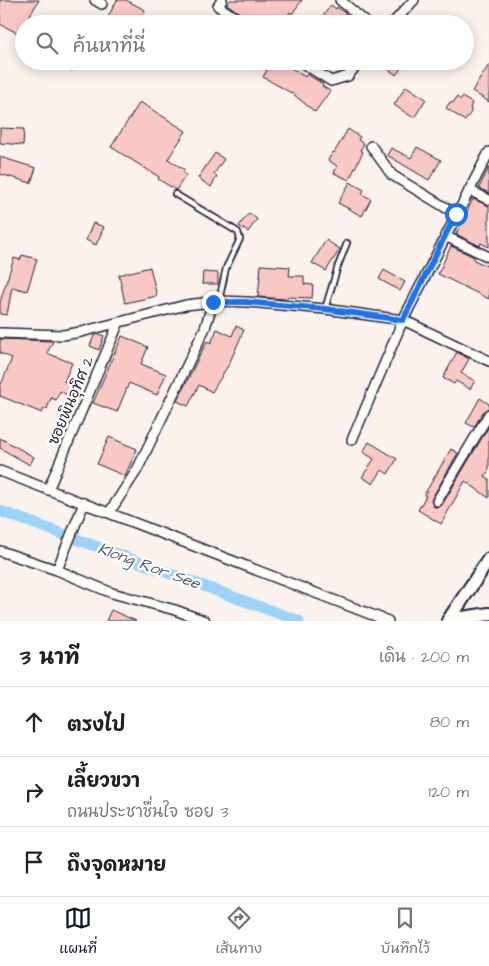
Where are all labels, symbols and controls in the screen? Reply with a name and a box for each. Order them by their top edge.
search box [15,15,474,70]
icon: search [33,29,61,57]
text: ค้นหาที่นี่ [73,33,145,60]
route start [445,203,468,226]
route end [202,291,225,314]
street label: ซอยพินอุทิศ 2 [43,353,99,448]
water label: Klong Ror See [95,537,204,596]
text: 3 นาที [20,643,80,672]
text: เดิน · 200 m [379,646,469,668]
icon: ahead [20,708,48,736]
text: 80 m [430,711,469,733]
text: ตรงไป [67,712,125,739]
text: เลี้ยวขวา [67,768,140,795]
icon: right [20,778,48,806]
text: 120 m [429,781,469,803]
text: ถนนประชาชื่นใจ ซอย 3 [67,801,229,823]
icon: arrive [20,848,48,876]
text: ถึงจุดหมาย [67,852,166,879]
tab: แผนที่ [59,904,97,959]
tab: เส้นทาง [216,904,262,959]
tab: บันทึกไว้ [381,904,430,959]

